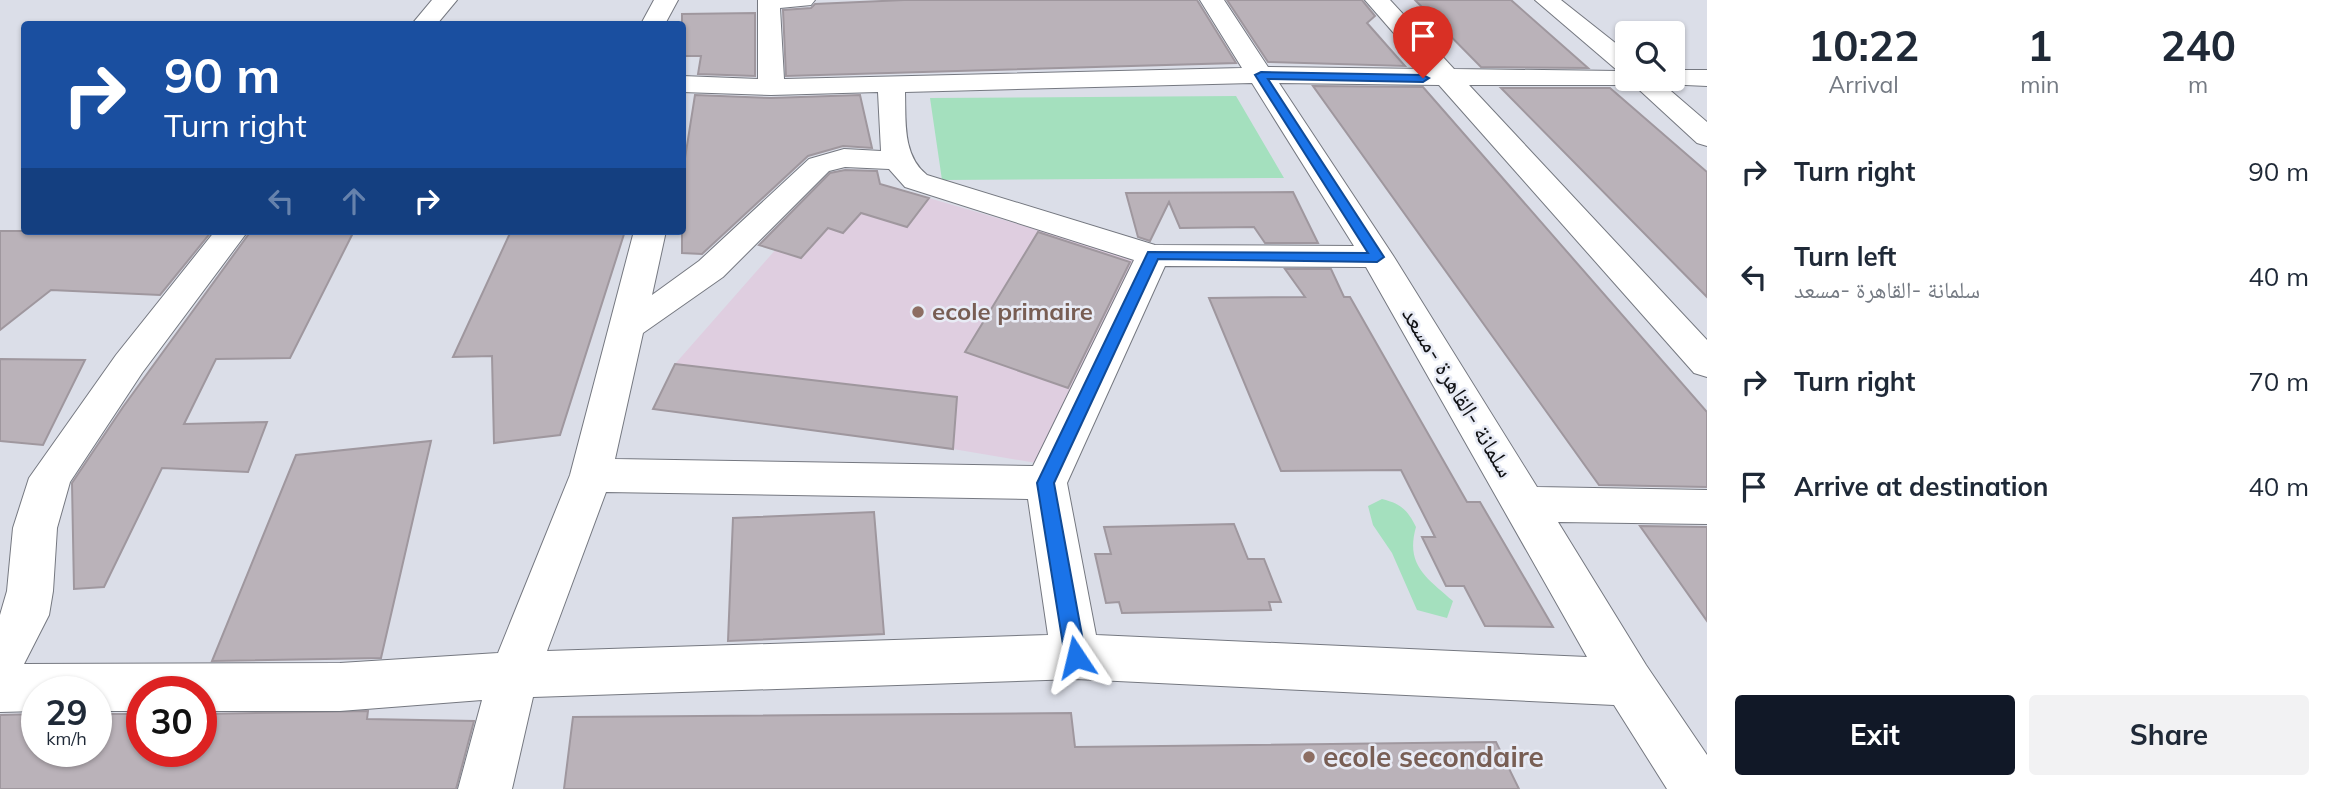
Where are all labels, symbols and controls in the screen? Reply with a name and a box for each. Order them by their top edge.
pin [1393,6,1453,78]
icon: arrive [1404,17,1442,55]
text: 10:22 [1808,19,1919,72]
text: 1 [2027,19,2052,72]
text: 240 [2160,19,2236,72]
map controls [1615,21,1685,91]
button: search [1615,21,1685,91]
text: 90 m [164,44,280,105]
icon: right [49,49,140,140]
text: Arrival [1828,70,1899,99]
text: min [2020,70,2059,99]
text: m [2188,70,2208,99]
text: Turn right [164,105,307,145]
icon: right [1735,153,1773,191]
text: Turn right [1794,155,1915,188]
text: 90 m [2248,155,2309,188]
icon: left [262,182,300,220]
icon: ahead [335,182,373,220]
icon: right [408,182,446,220]
text: Turn left [1794,240,1896,273]
icon: left [1735,258,1773,296]
text: 40 m [2248,260,2309,293]
text: سلمانة -القاهرة -مسعد [1794,275,1980,304]
place label: ecole primaire [932,296,1093,326]
street label: سلمانة -القاهرة -مسعد [1396,301,1522,482]
marker: ecole primaire [910,304,926,320]
icon: right [1735,363,1773,401]
text: Turn right [1794,365,1915,398]
text: 70 m [2248,365,2309,398]
icon: arrive [1735,468,1773,506]
text: Arrive at destination [1794,470,2049,503]
text: 40 m [2248,470,2309,503]
position arrow [1039,620,1113,694]
speed limit sign: 30 [126,676,217,767]
text: 29 [45,690,88,734]
button: Exit [1735,695,2015,775]
button: Share [2029,695,2309,775]
text: km/h [46,727,87,750]
place label: ecole secondaire [1323,739,1544,774]
marker: ecole secondaire [1301,749,1317,765]

